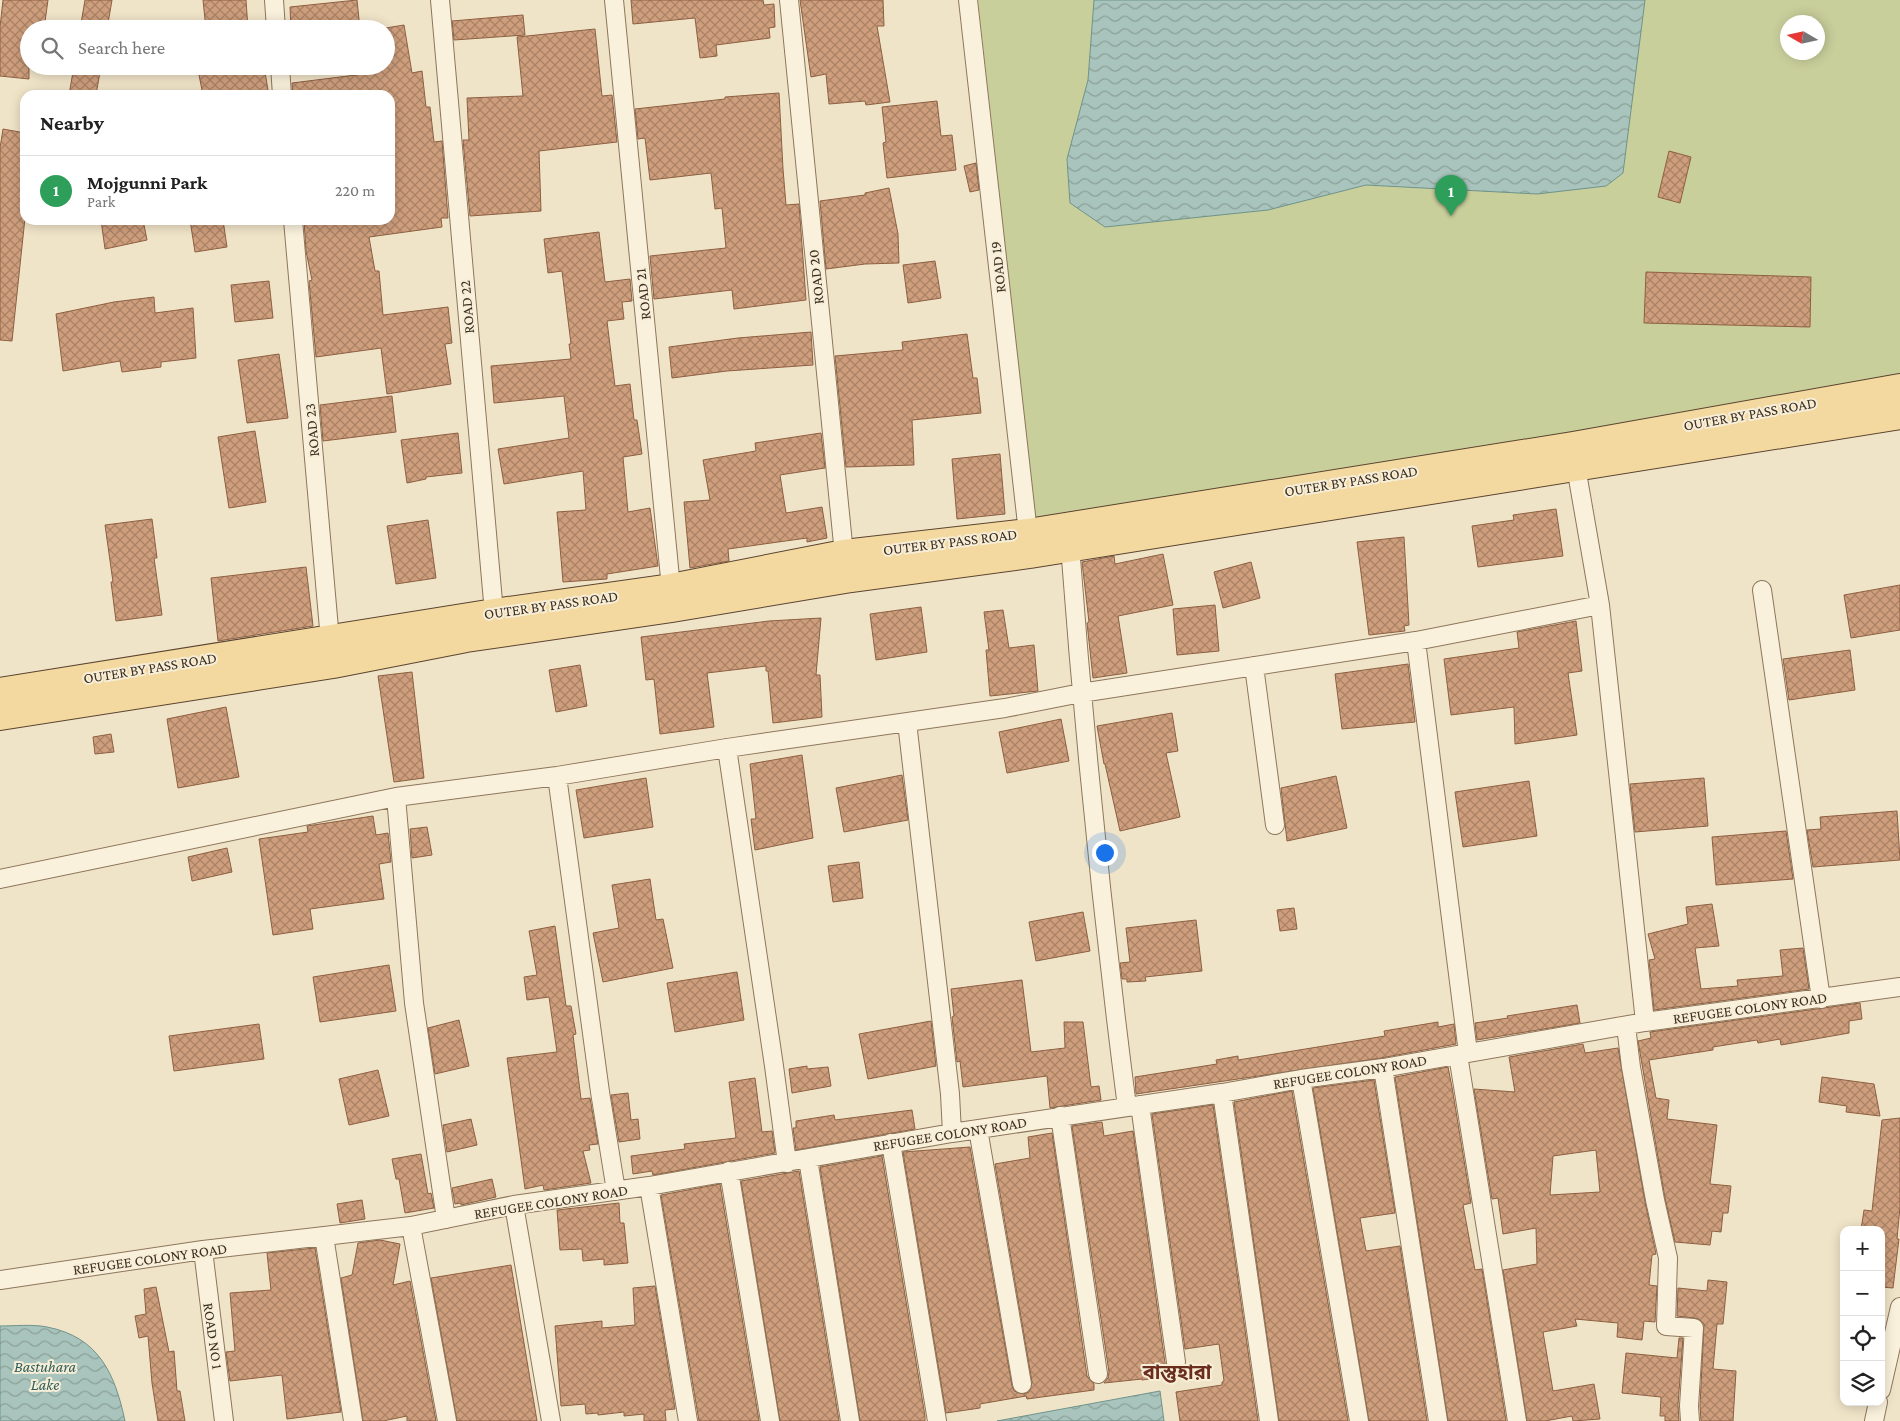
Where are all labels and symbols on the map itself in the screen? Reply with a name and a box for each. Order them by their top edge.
north arrow [1780,15,1825,60]
pin: 1 [1435,175,1467,216]
street label: ROAD 19 [987,240,1009,294]
street label: ROAD 20 [805,249,827,305]
street label: ROAD 21 [632,267,654,320]
street label: ROAD 22 [457,280,477,334]
street label: OUTER BY PASS ROAD [1682,394,1818,434]
street label: ROAD 23 [302,403,322,457]
street label: OUTER BY PASS ROAD [1283,463,1419,499]
street label: OUTER BY PASS ROAD [882,526,1018,558]
street label: OUTER BY PASS ROAD [483,588,619,622]
street label: OUTER BY PASS ROAD [82,650,218,686]
your location [1092,840,1118,866]
street label: REFUGEE COLONY ROAD [1672,989,1828,1027]
street label: REFUGEE COLONY ROAD [1272,1052,1428,1092]
street label: REFUGEE COLONY ROAD [872,1114,1028,1154]
street label: REFUGEE COLONY ROAD [473,1182,629,1222]
street label: REFUGEE COLONY ROAD [72,1240,228,1278]
street label: ROAD NO 1 [200,1302,226,1370]
water label: Bastuhara Lake [14,1358,76,1393]
district label: বাস্তুহারা [1142,1361,1212,1383]

